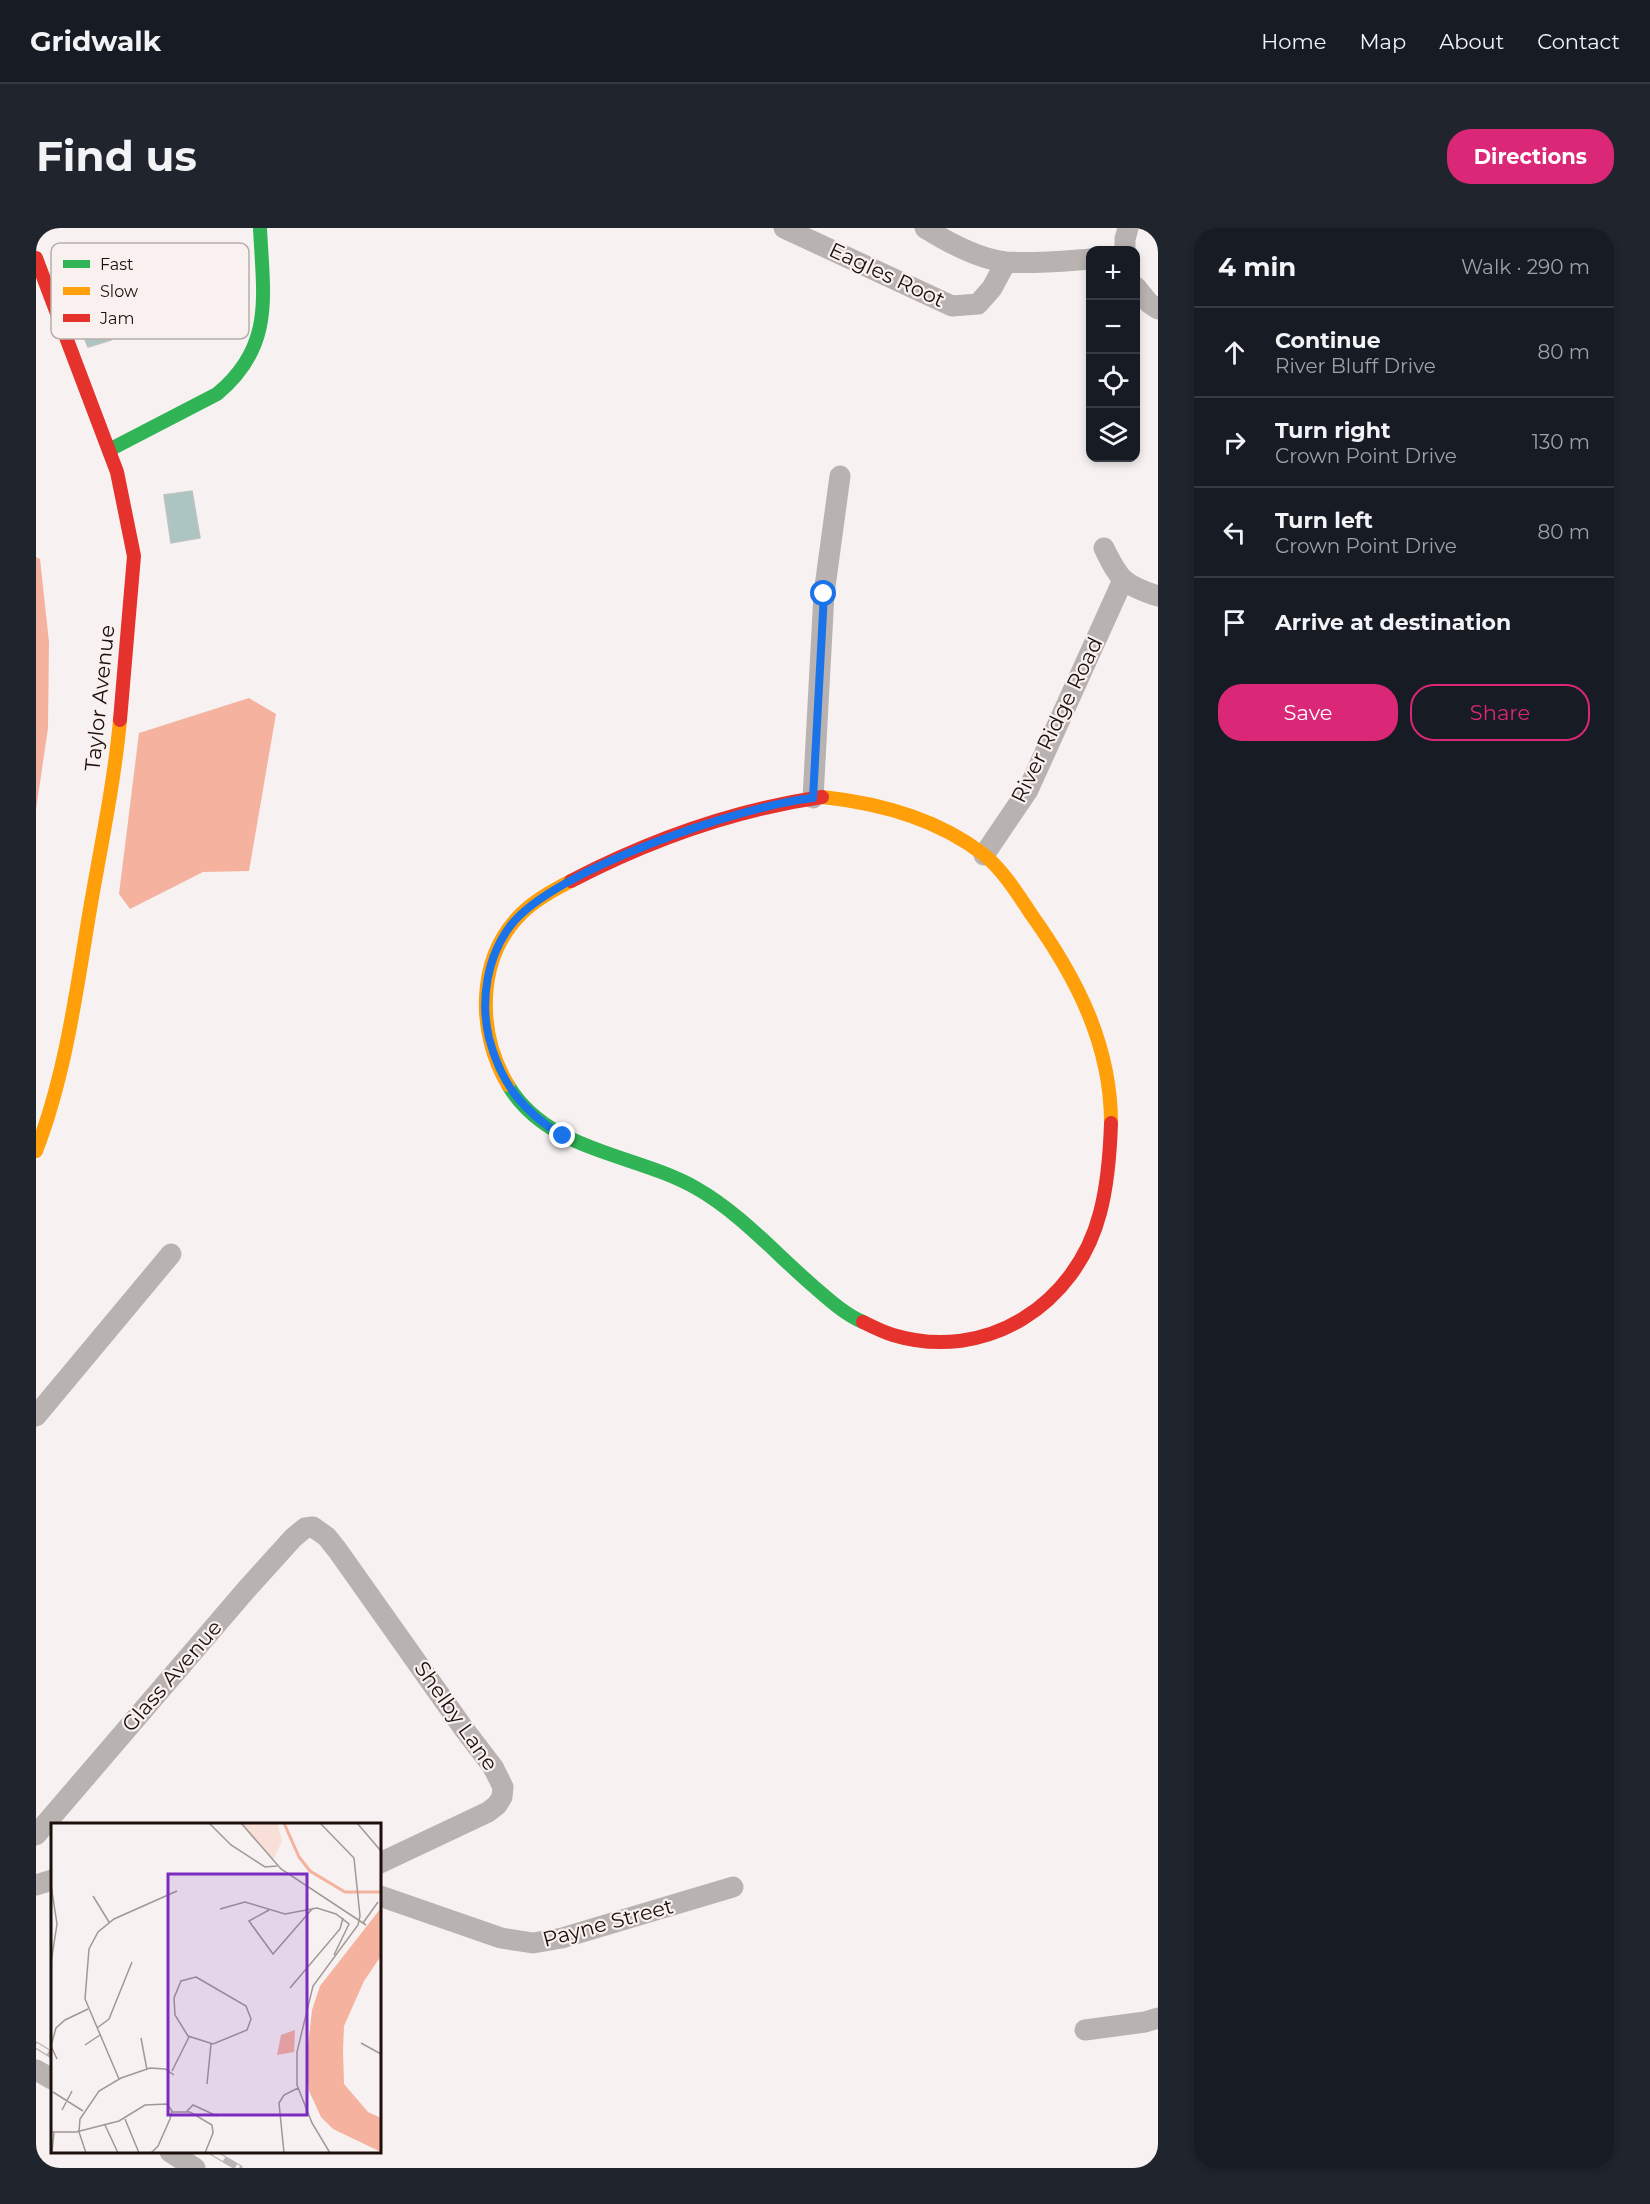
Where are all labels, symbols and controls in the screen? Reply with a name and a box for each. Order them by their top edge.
text: Gridwalk [30,24,161,58]
text: Home [1261,29,1326,54]
text: Map [1359,29,1406,54]
text: About [1439,29,1504,54]
text: Contact [1537,29,1620,54]
button: Directions [1447,129,1614,184]
text: Find us [36,130,197,182]
street label: Eagles Root [825,237,949,312]
legend [51,243,249,339]
map controls [1086,246,1140,462]
button: + [1086,246,1140,300]
text: 4 min [1218,251,1296,283]
text: Fast [100,255,134,274]
text: Walk · 290 m [1461,255,1590,279]
text: Slow [100,282,138,301]
button: − [1086,300,1140,354]
text: Jam [99,309,134,328]
text: Continue [1275,327,1381,354]
icon: ahead [1218,336,1251,369]
text: 80 m [1538,340,1590,364]
button: locate [1086,354,1140,408]
text: River Bluff Drive [1275,354,1436,378]
button: layers [1086,408,1140,462]
text: Turn right [1275,417,1390,444]
icon: right [1218,426,1251,459]
text: 130 m [1532,430,1590,454]
text: Crown Point Drive [1275,444,1457,468]
text: Turn left [1275,507,1373,534]
icon: left [1218,516,1251,549]
text: 80 m [1538,520,1590,544]
text: Crown Point Drive [1275,534,1457,558]
route start [810,580,836,606]
icon: arrive [1218,606,1251,639]
text: Arrive at destination [1275,609,1511,636]
street label: Taylor Avenue [79,624,120,772]
street label: River Ridge Road [1006,633,1107,807]
button: Save [1218,684,1398,741]
button: Share [1410,684,1590,741]
route end [549,1122,575,1148]
street label: Glass Avenue [116,1615,227,1737]
street label: Shelby Lane [409,1656,503,1775]
inset map [51,1823,381,2153]
street label: Payne Street [540,1893,676,1952]

